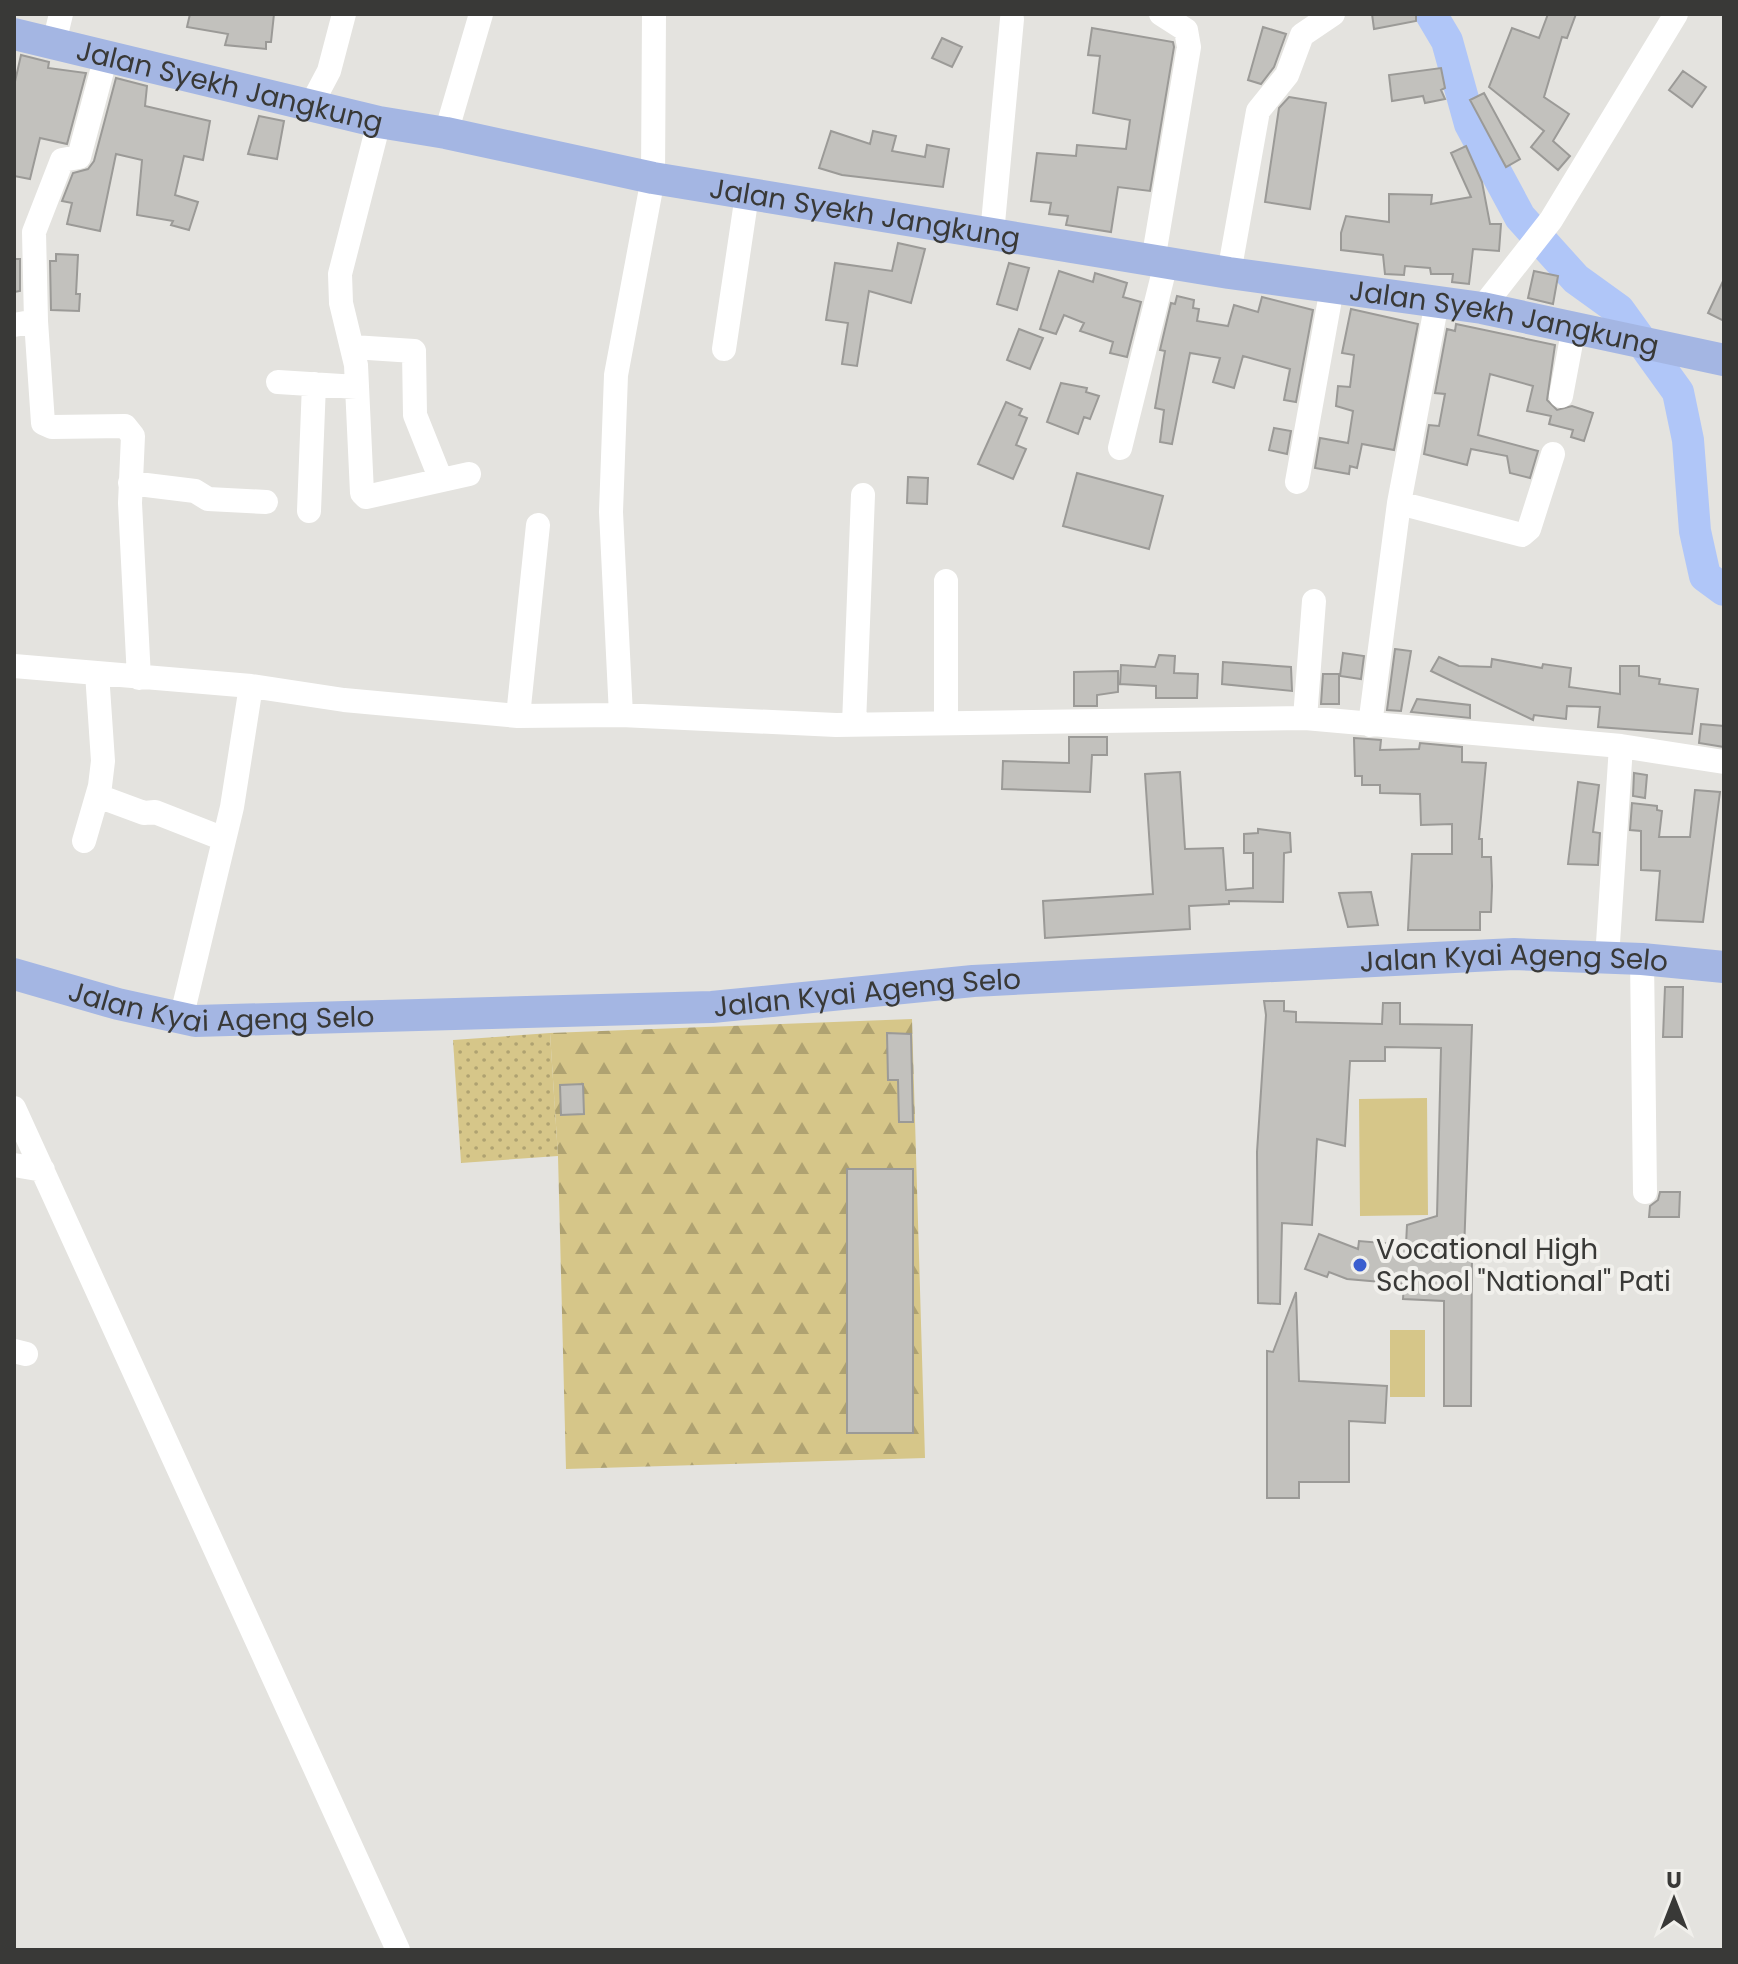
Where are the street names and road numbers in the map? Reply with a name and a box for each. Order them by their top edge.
street label: Jalan Syekh Jangkung [72,31,387,142]
street label: Jalan Syekh Jangkung [707,169,1023,258]
street label: Jalan Syekh Jangkung [1347,271,1663,366]
street label: Jalan Kyai Ageng Selo [1358,935,1670,982]
street label: Jalan Kyai Ageng Selo [711,960,1022,1027]
street label: Jalan Kyai Ageng Selo [64,972,375,1042]

